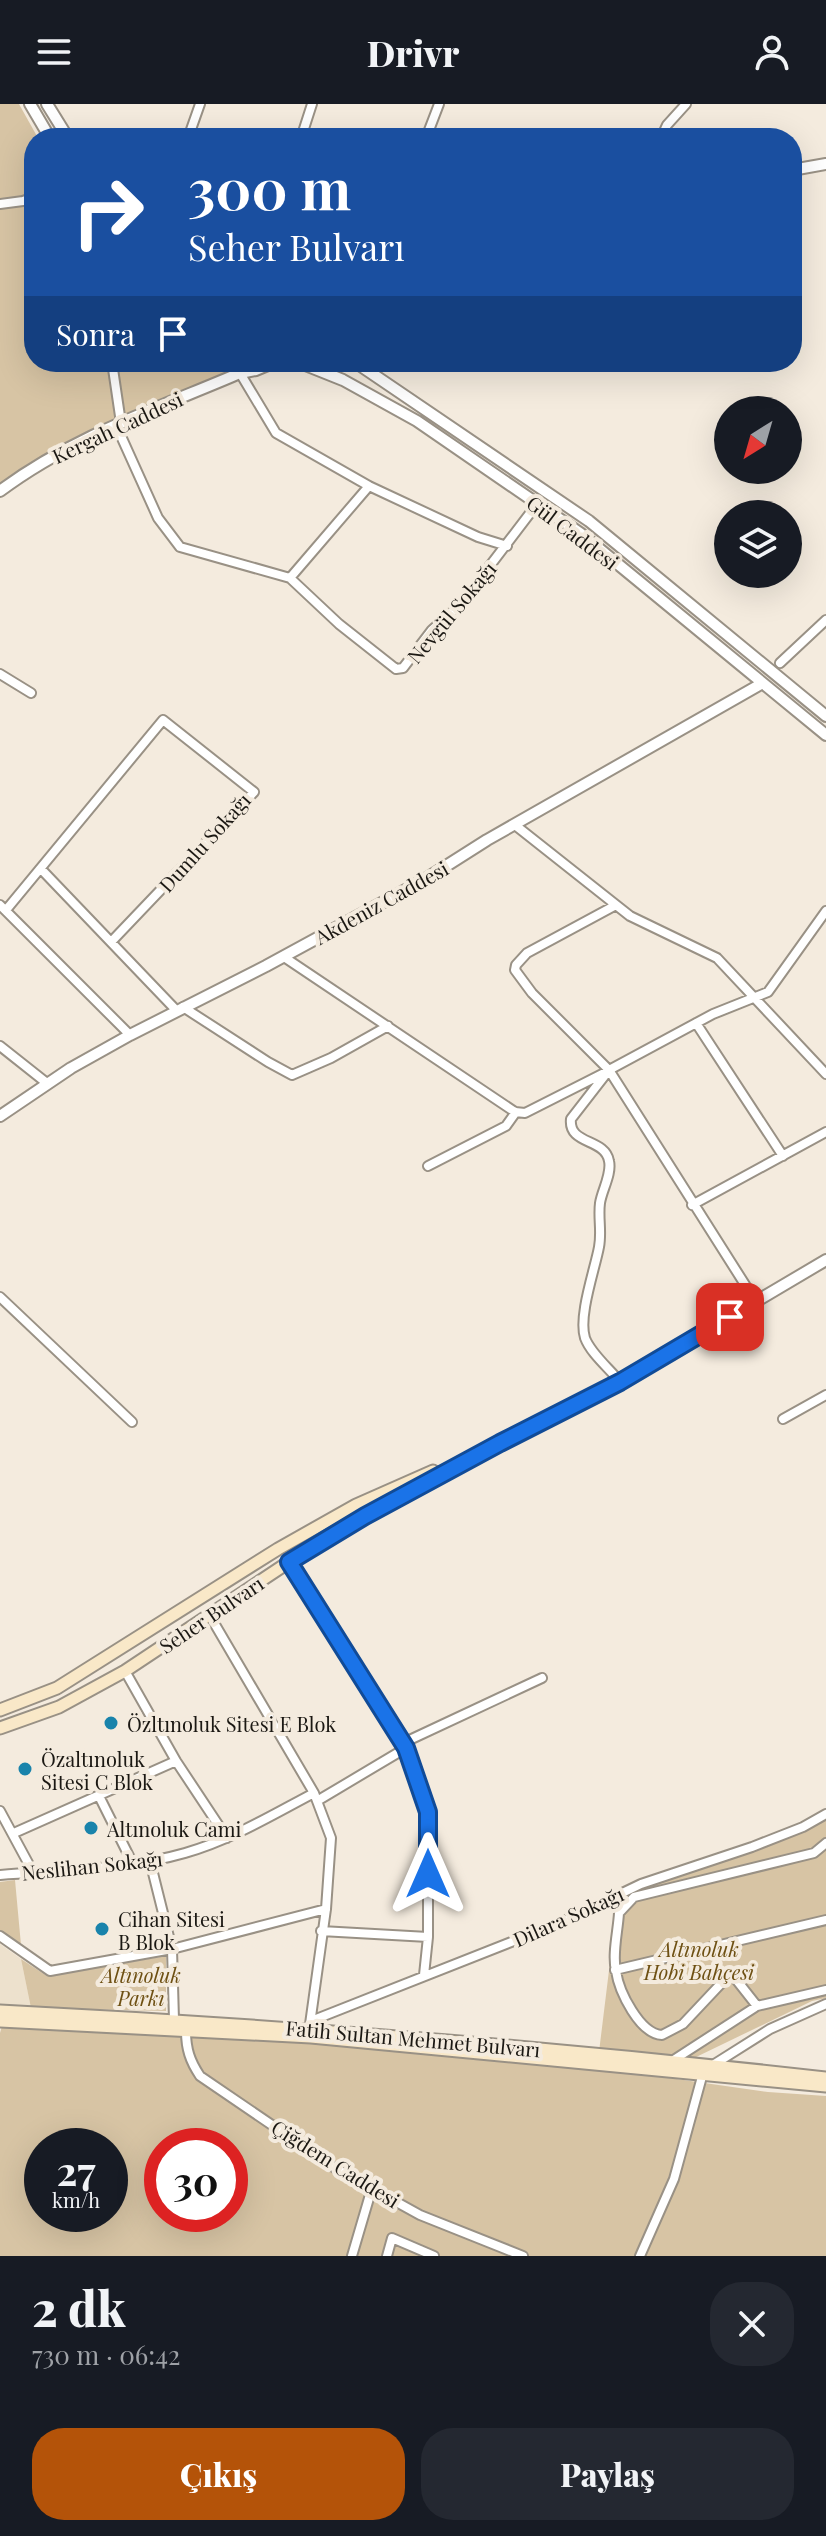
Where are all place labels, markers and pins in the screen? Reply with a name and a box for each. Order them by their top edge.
pin [696,1283,764,1351]
place label: Özltınoluk Sitesi E Blok [127,1710,336,1737]
marker: Özltınoluk Sitesi E Blok [102,1714,120,1732]
place label: Özaltınoluk Sitesi C Blok [41,1745,153,1795]
marker: Özaltınoluk Sitesi C Blok [16,1760,34,1778]
place label: Altınoluk Cami [106,1815,242,1842]
marker: Altınoluk Cami [82,1819,100,1837]
place label: Cihan Sitesi B Blok [118,1905,225,1955]
marker: Cihan Sitesi B Blok [93,1920,111,1938]

